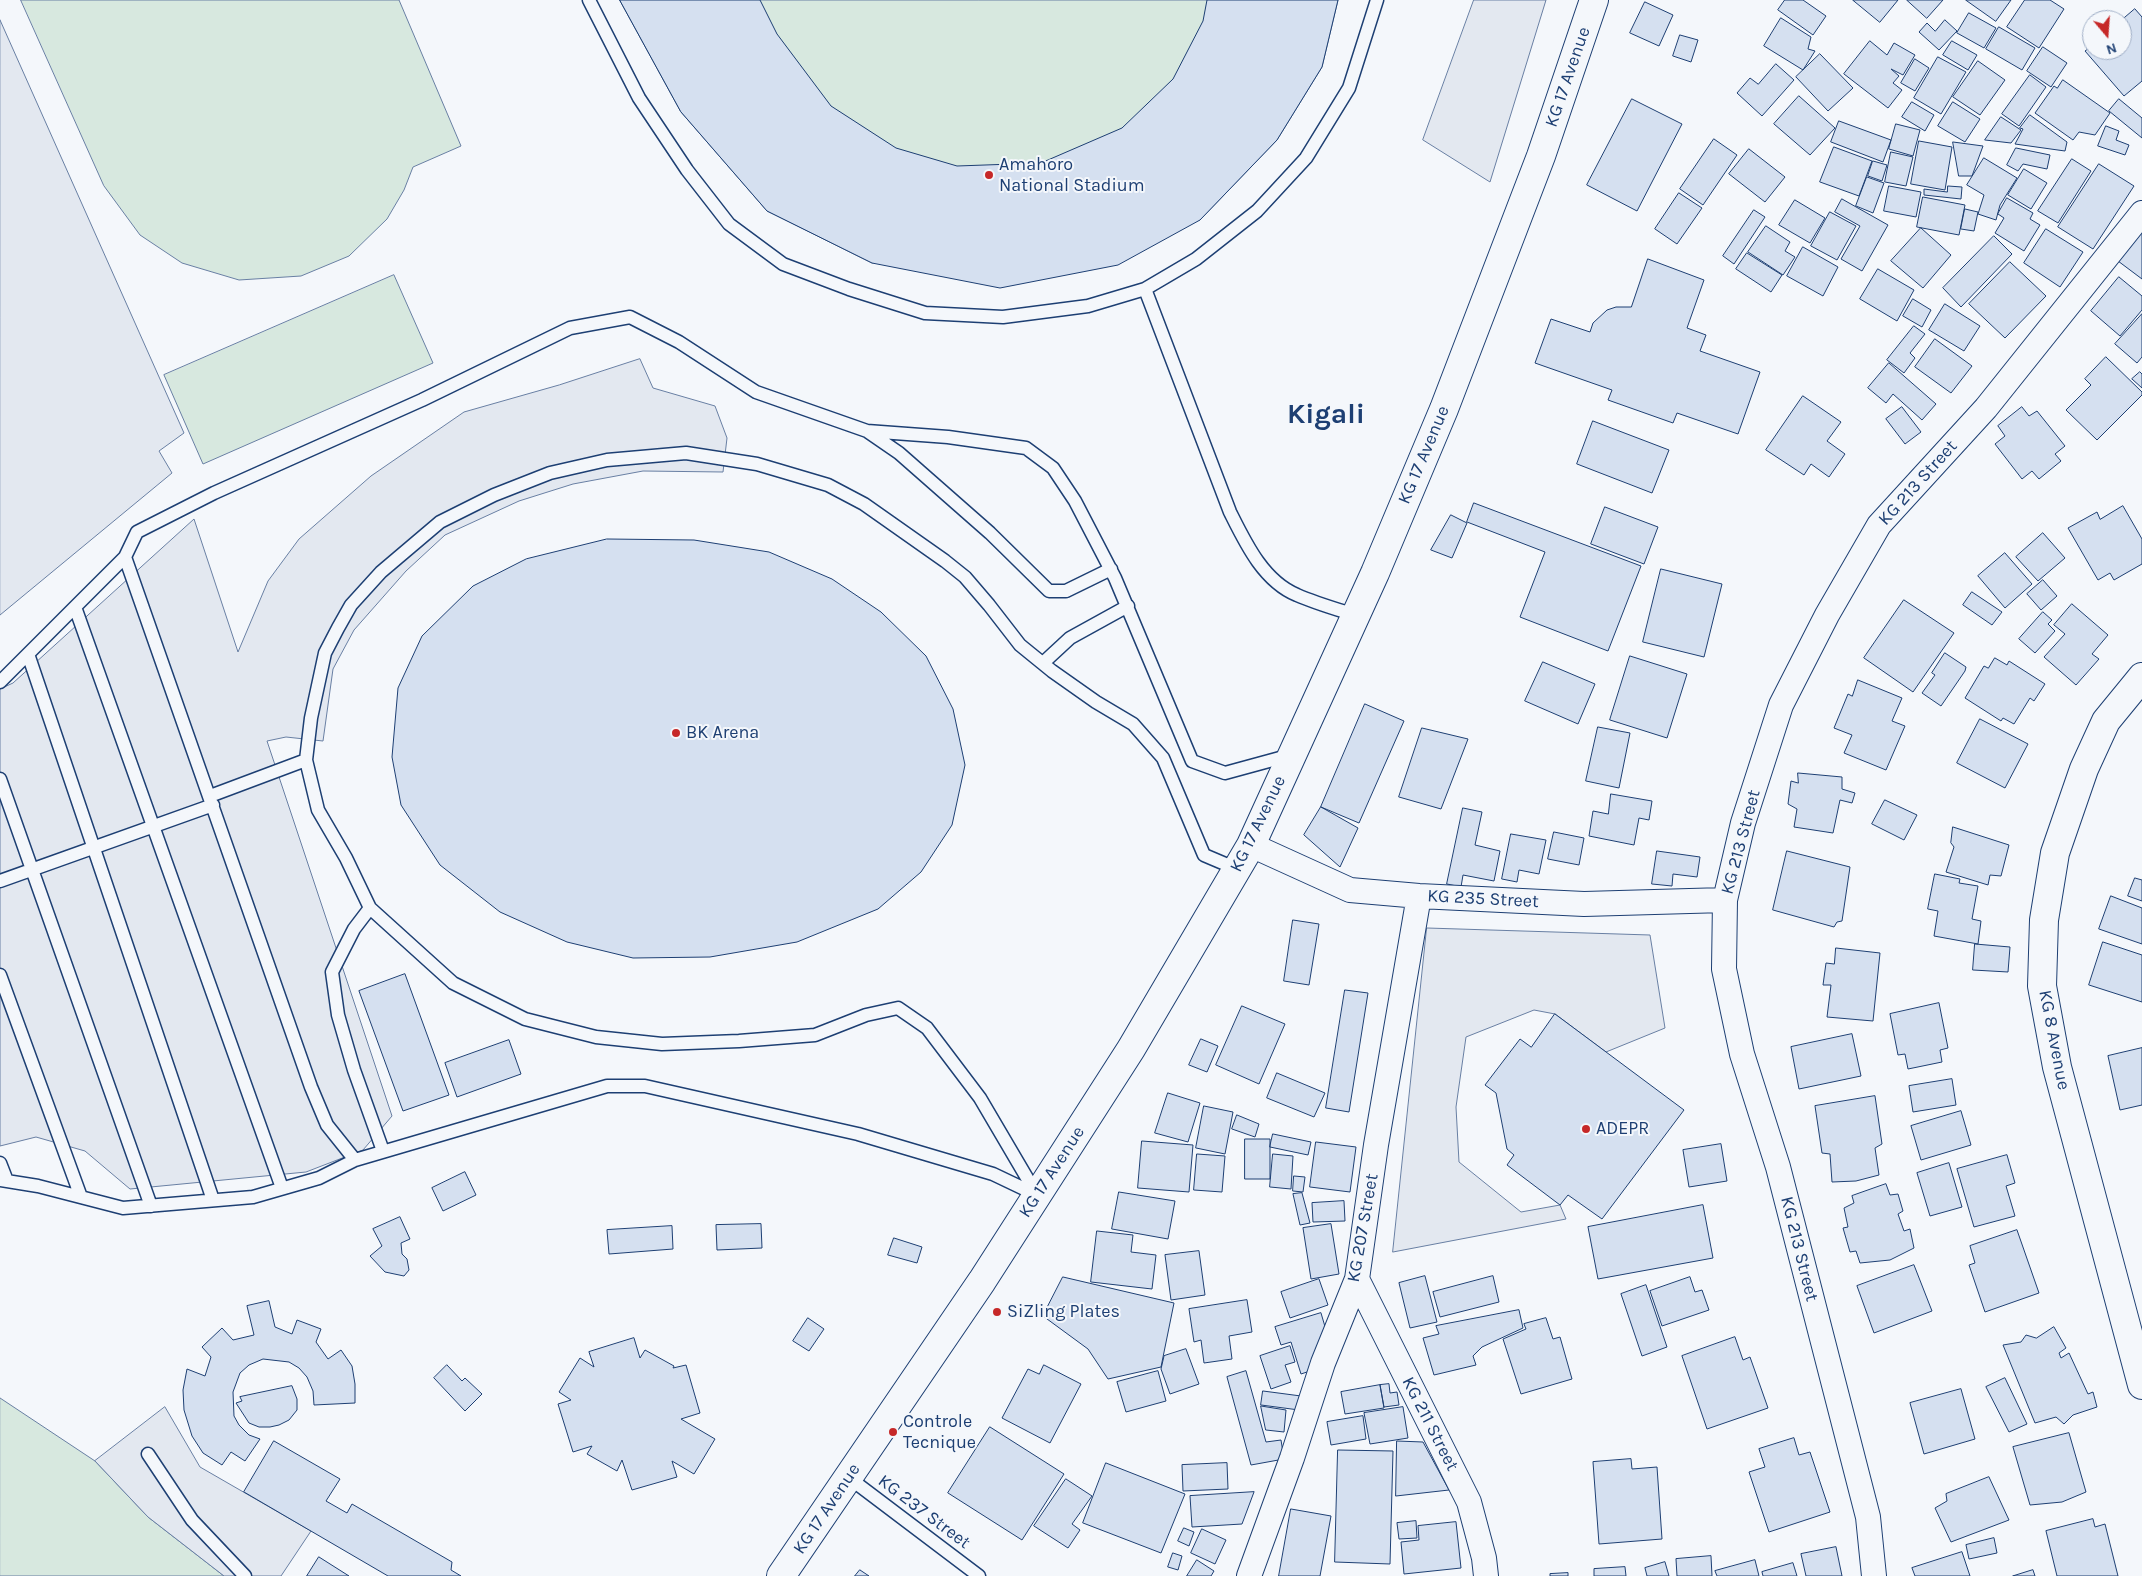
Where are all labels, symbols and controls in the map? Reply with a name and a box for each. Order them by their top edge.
north arrow [2082,10,2132,60]
street label: KG 17 Avenue [1541,24,1595,130]
text: N [2104,39,2119,58]
place label: Amahoro National Stadium [999,154,1145,196]
marker: Amahoro National Stadium [983,169,995,181]
district label: Kigali [1287,398,1365,432]
street label: KG 17 Avenue [1394,403,1454,507]
street label: KG 213 Street [1874,436,1962,530]
place label: BK Arena [686,722,759,744]
marker: BK Arena [670,727,682,739]
street label: KG 17 Avenue [1225,772,1291,876]
street label: KG 213 Street [1717,787,1765,897]
street label: KG 235 Street [1427,885,1539,913]
street label: KG 8 Avenue [2034,988,2074,1092]
place label: ADEPR [1596,1118,1649,1140]
street label: KG 17 Avenue [1014,1122,1090,1222]
marker: ADEPR [1580,1123,1592,1135]
street label: KG 207 Street [1343,1172,1383,1284]
street label: KG 213 Street [1776,1194,1822,1304]
place label: SiZling Plates [1007,1301,1120,1323]
marker: SiZling Plates [991,1306,1003,1318]
street label: KG 211 Street [1397,1373,1463,1475]
place label: Controle Tecnique [903,1411,976,1454]
marker: Controle Tecnique [887,1426,899,1438]
street label: KG 17 Avenue [789,1460,865,1558]
street label: KG 237 Street [874,1470,974,1554]

